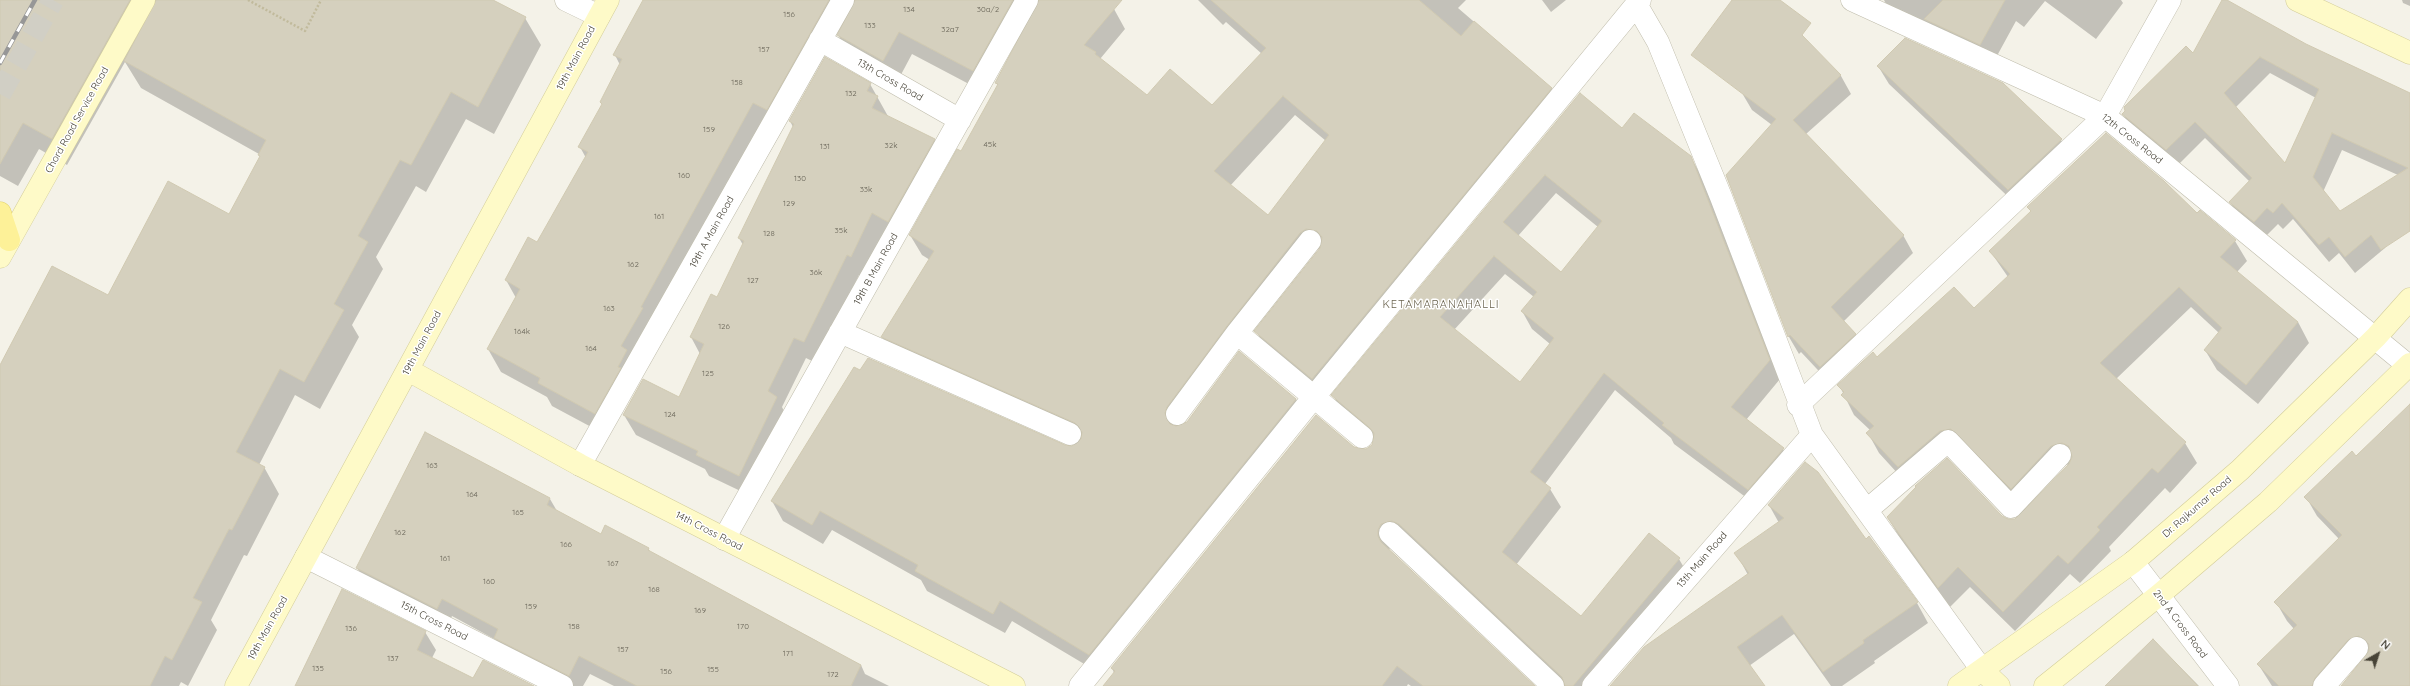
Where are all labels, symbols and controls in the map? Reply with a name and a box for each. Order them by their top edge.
house number: 134 [903,5,915,15]
house number: 30a/2 [977,5,999,15]
house number: 156 [783,10,795,20]
house number: 133 [864,21,876,31]
street label: 19th Main Road [554,24,598,92]
house number: 32a7 [941,25,959,35]
house number: 157 [758,45,770,55]
street label: 13th Cross Road [855,56,925,104]
street label: Chord Road Service Road [43,65,111,175]
house number: 158 [731,78,743,88]
house number: 132 [845,89,857,99]
street label: 12th Cross Road [2099,111,2165,167]
house number: 159 [703,125,715,135]
house number: 45k [984,140,996,150]
house number: 32k [885,141,897,151]
house number: 131 [820,142,830,152]
house number: 160 [678,171,690,181]
house number: 130 [794,174,806,184]
house number: 33k [860,185,872,195]
street label: 19th A Main Road [687,194,737,270]
house number: 129 [783,199,795,209]
house number: 161 [654,212,664,222]
house number: 35k [835,226,847,236]
house number: 128 [763,229,775,239]
street label: 19th B Main Road [851,231,901,307]
house number: 162 [627,260,639,270]
house number: 36k [810,268,822,278]
house number: 127 [747,276,759,286]
district label: KETAMARANAHALLI [1382,298,1500,312]
house number: 163 [603,304,615,314]
street label: 19th Main Road [400,309,444,377]
house number: 126 [718,322,730,332]
house number: 164k [514,327,530,337]
house number: 164 [585,344,597,354]
house number: 125 [702,369,714,379]
house number: 124 [664,410,676,420]
house number: 163 [426,461,438,471]
street label: Dr. Rajkumar Road [2160,474,2234,540]
house number: 164 [466,490,478,500]
house number: 165 [512,508,524,518]
street label: 14th Cross Road [673,509,745,553]
house number: 162 [394,528,406,538]
street label: 13th Main Road [1674,529,1730,591]
house number: 166 [560,540,572,550]
house number: 161 [440,554,450,564]
house number: 167 [607,559,619,569]
house number: 160 [483,577,495,587]
house number: 168 [648,585,660,595]
street label: 2nd A Cross Road [2150,587,2210,661]
street label: 19th Main Road [246,594,290,662]
street label: 15th Cross Road [398,599,470,643]
house number: 159 [525,602,537,612]
house number: 169 [694,606,706,616]
house number: 158 [568,622,580,632]
house number: 170 [737,622,749,632]
house number: 136 [345,624,357,634]
north arrow [2358,634,2398,674]
text: N [2378,637,2393,653]
house number: 157 [617,645,629,655]
house number: 171 [783,649,793,659]
house number: 137 [387,654,399,664]
house number: 135 [312,664,324,674]
house number: 155 [707,665,719,675]
house number: 156 [660,667,672,677]
house number: 172 [827,670,839,680]

